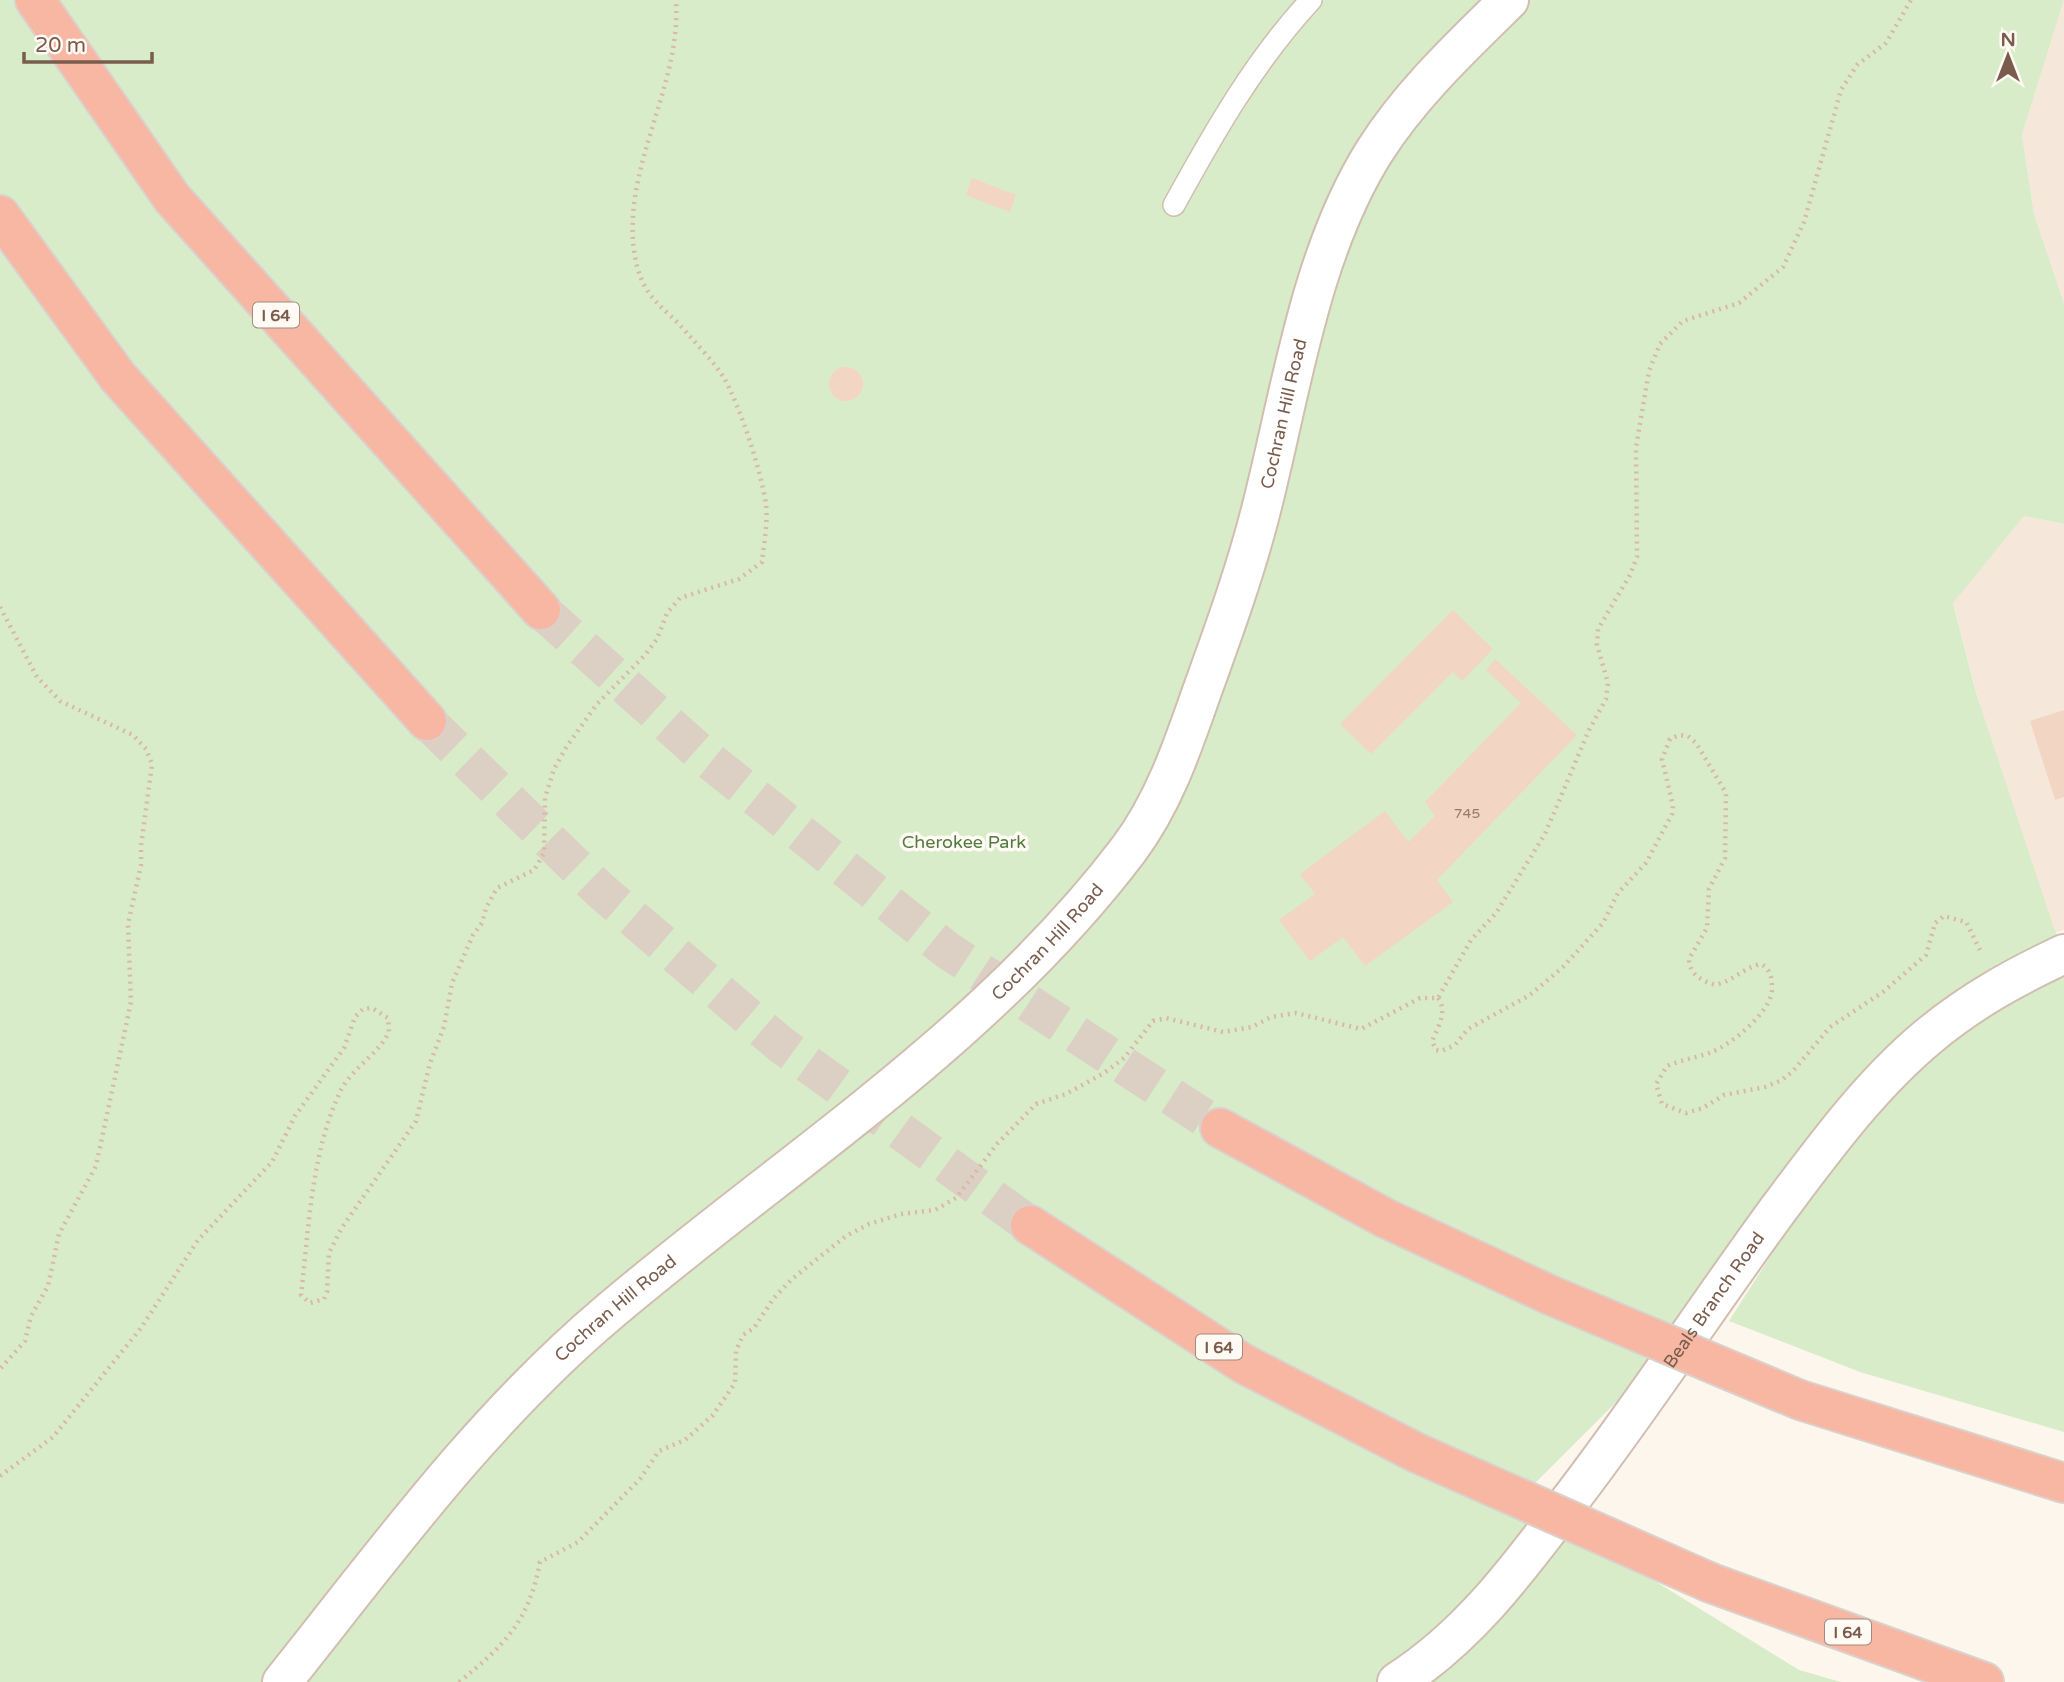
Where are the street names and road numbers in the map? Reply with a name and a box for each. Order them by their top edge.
road number: I 64 [253,302,299,328]
street label: Cochran Hill Road [1256,336,1312,491]
street label: Cochran Hill Road [987,879,1108,1005]
street label: Beals Branch Road [1659,1228,1769,1372]
street label: Cochran Hill Road [550,1250,681,1366]
road number: I 64 [1196,1334,1242,1359]
road number: I 64 [1825,1620,1871,1644]

